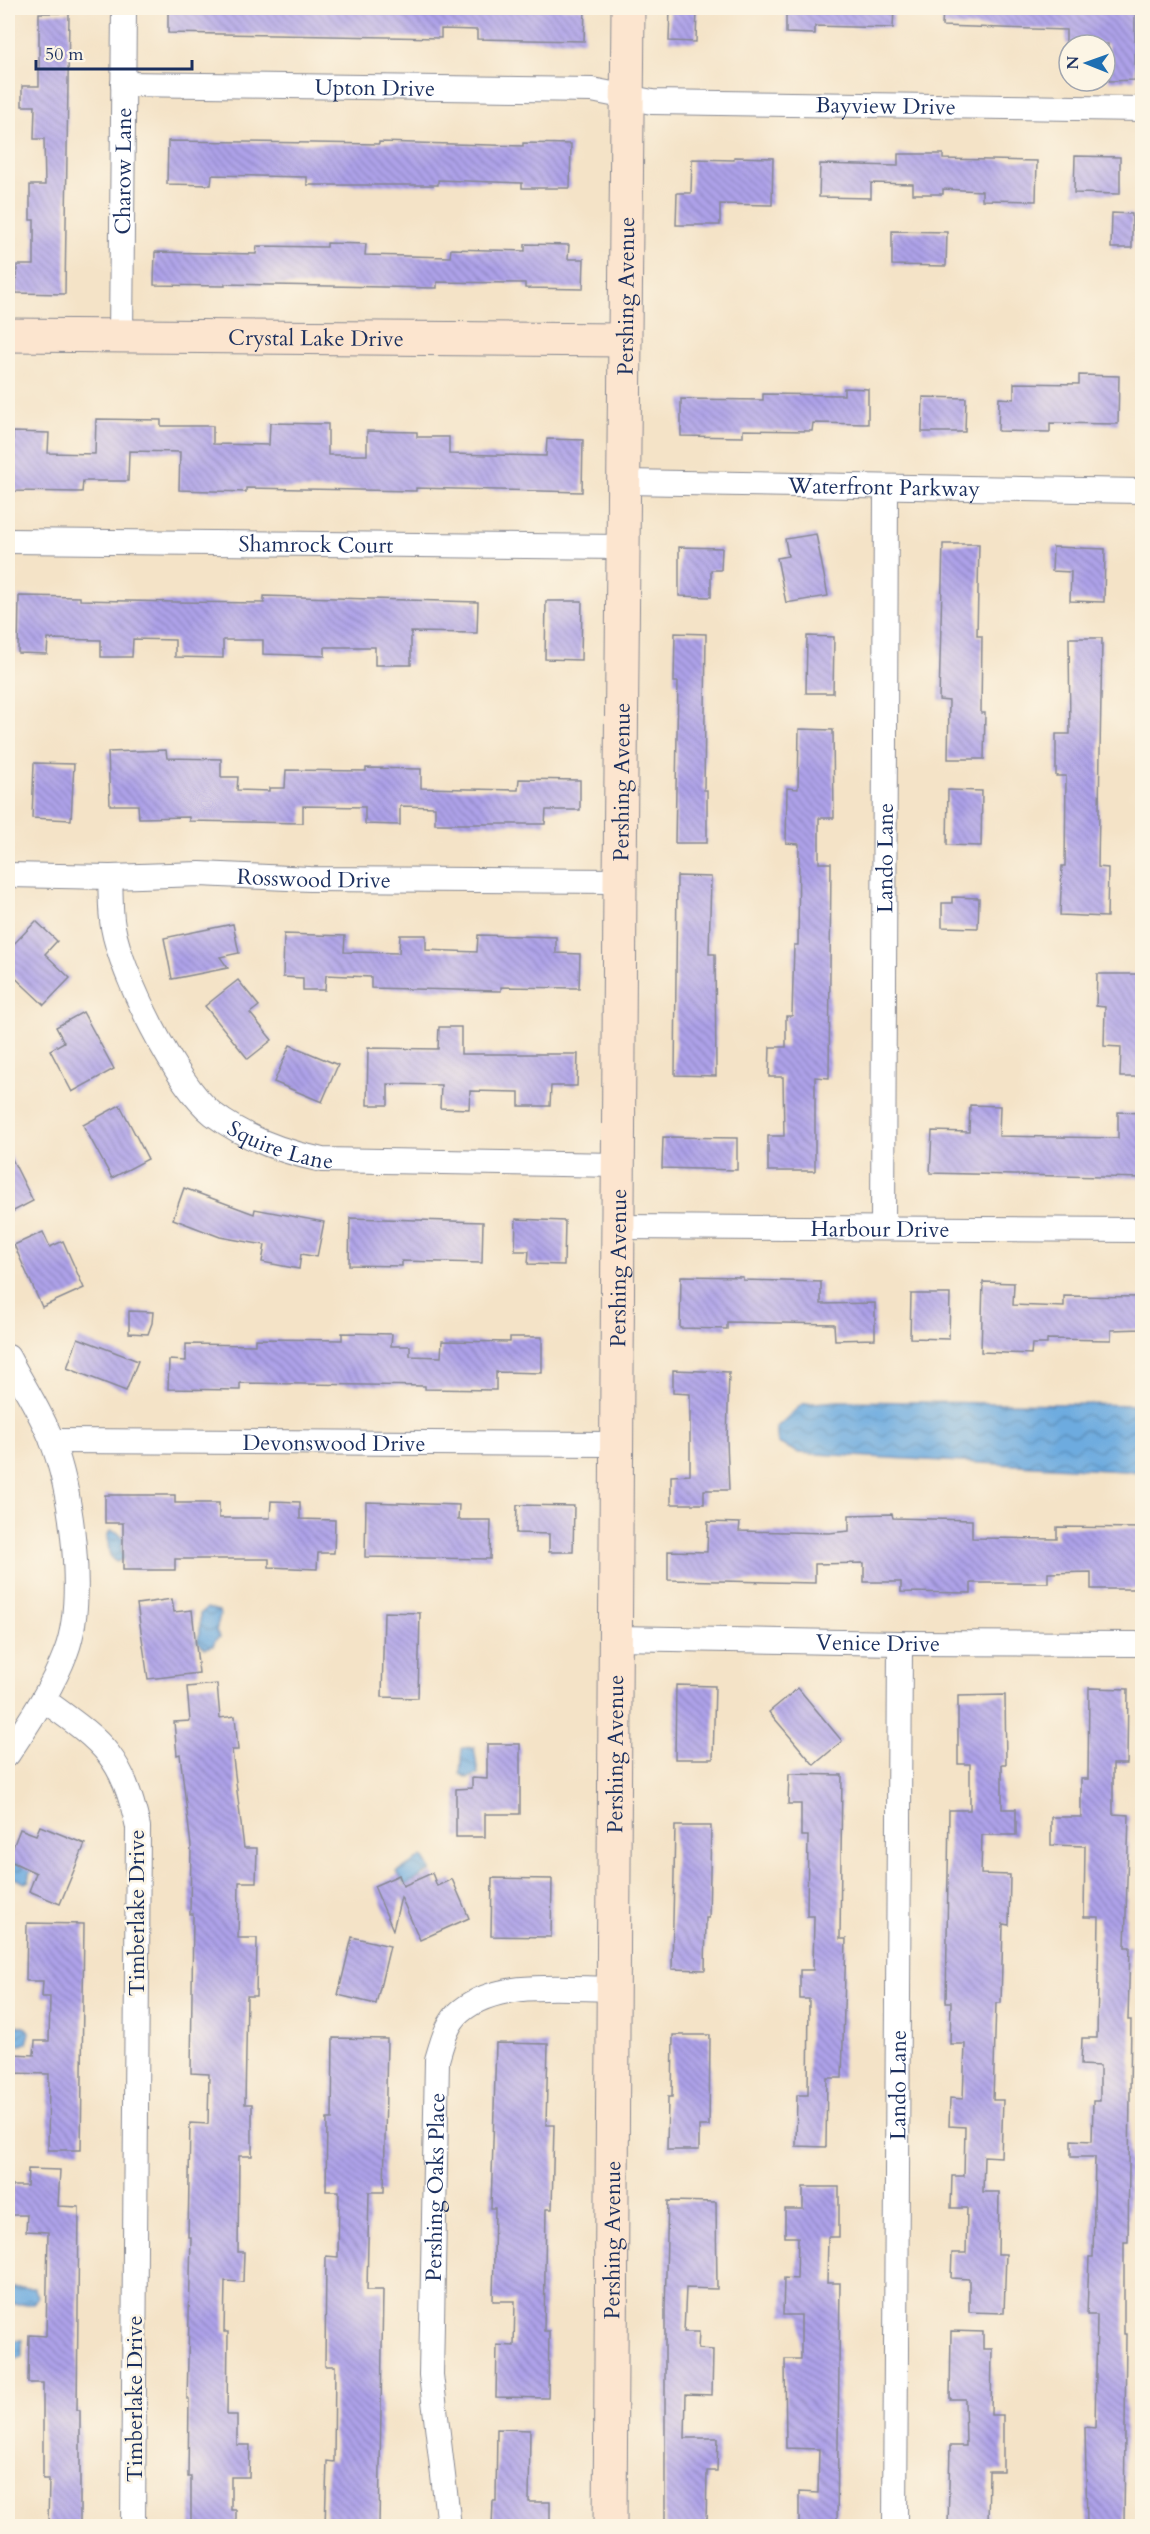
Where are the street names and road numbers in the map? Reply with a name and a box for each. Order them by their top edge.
street label: Upton Drive [315,72,435,104]
street label: Bayview Drive [815,90,956,122]
street label: Charow Lane [108,107,139,235]
street label: Pershing Avenue [611,217,642,376]
street label: Crystal Lake Drive [228,323,404,354]
street label: Waterfront Parkway [787,471,981,504]
street label: Shamrock Court [238,529,394,561]
street label: Pershing Avenue [606,702,638,862]
street label: Lando Lane [870,803,901,913]
street label: Rosswood Drive [236,862,391,896]
street label: Squire Lane [222,1113,333,1176]
street label: Pershing Avenue [603,1189,634,1348]
street label: Harbour Drive [810,1214,950,1245]
street label: Devonswood Drive [242,1428,426,1459]
street label: Venice Drive [816,1628,940,1659]
street label: Pershing Avenue [600,1675,631,1834]
street label: Timberlake Drive [122,1830,152,1996]
street label: Lando Lane [883,2030,914,2140]
street label: Pershing Oaks Place [419,2092,452,2282]
street label: Pershing Avenue [597,2160,628,2320]
street label: Timberlake Drive [120,2316,150,2482]

